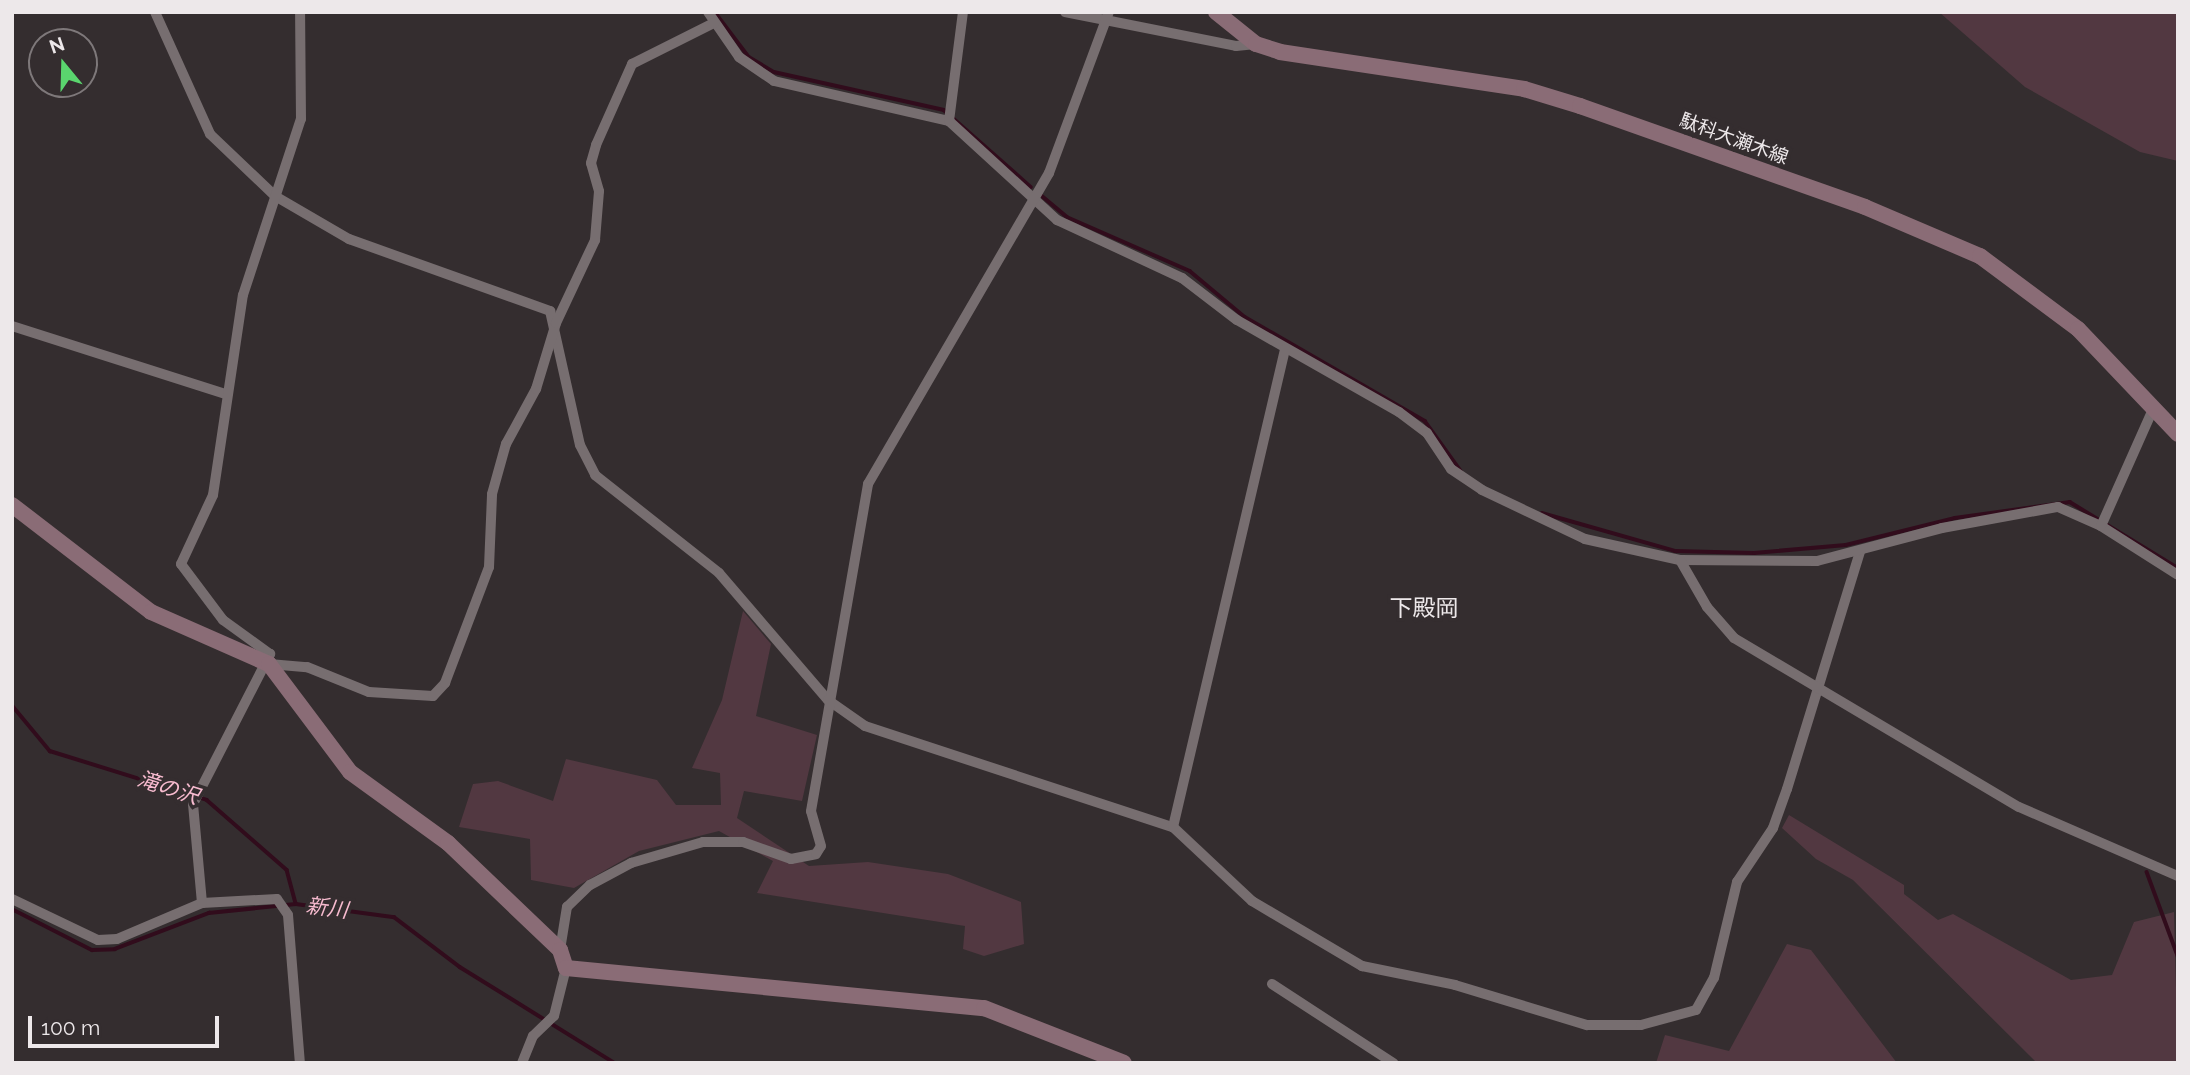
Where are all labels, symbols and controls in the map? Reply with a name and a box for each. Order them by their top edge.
north arrow [28,28,98,98]
text: N [46,32,67,58]
street label: 駄科大瀬木線 [1677,109,1791,169]
district label: 下殿岡 [1390,594,1458,622]
water label: 滝の沢 [134,766,202,810]
water label: 新川 [305,893,349,923]
scale bar [32,1002,222,1046]
text: 100 m [41,1015,100,1040]

